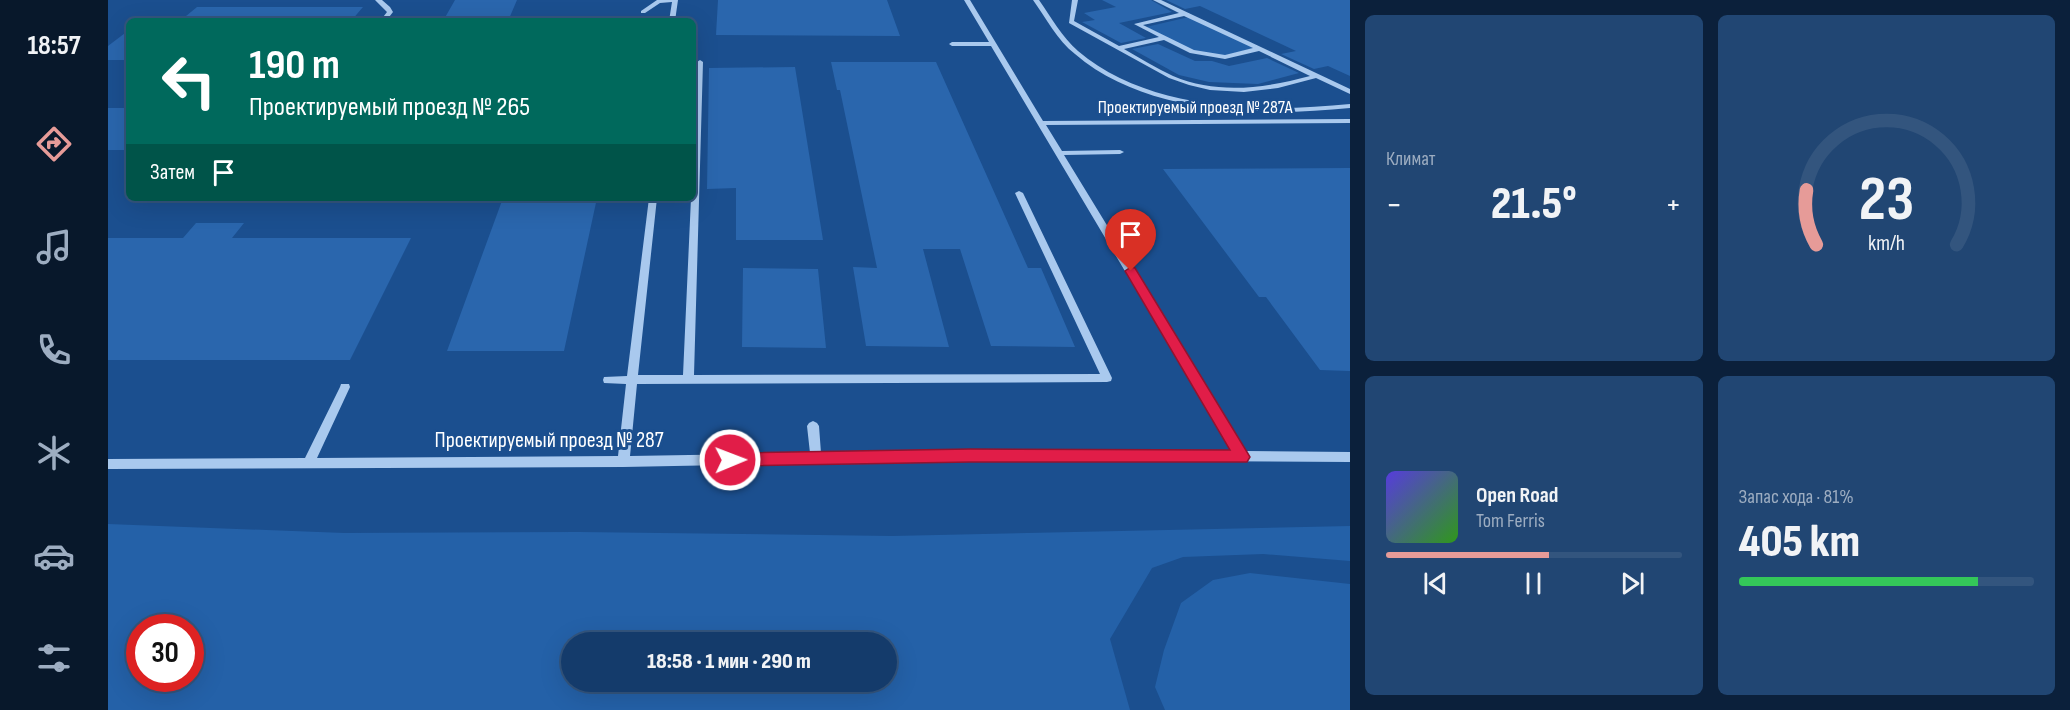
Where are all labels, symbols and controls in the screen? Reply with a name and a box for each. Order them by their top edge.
text: 18:57 [28,30,80,62]
text: 190 m [249,40,340,91]
icon: left [150,42,228,120]
text: Проектируемый проезд № 265 [249,91,530,123]
street label: Проектируемый проезд № 287А [1098,97,1293,118]
icon: directions [33,123,75,165]
text: Климат [1386,147,1436,171]
icon: arrive [207,156,240,189]
text: Затем [150,159,195,186]
text: 23 [1859,163,1914,238]
text: 21.5° [1491,177,1577,232]
text: − [1386,185,1402,225]
text: + [1665,185,1682,225]
pin [1105,209,1156,271]
icon: arrive [1114,218,1147,251]
icon: music [33,226,75,268]
text: km/h [1868,231,1905,256]
icon: phone [33,329,75,371]
street label: Проектируемый проезд № 287 [435,427,664,454]
position arrow [698,428,762,492]
icon: climate [33,432,75,474]
text: Open Road [1476,482,1558,509]
text: Запас хода · 81% [1739,485,1854,509]
text: Tom Ferris [1476,509,1545,533]
text: 405 km [1739,515,1860,570]
icon: car [33,535,75,577]
icon: previous [1419,567,1452,600]
icon: pause [1517,567,1550,600]
icon: next [1616,567,1649,600]
speed limit sign: 30 [126,614,204,692]
icon: filters [33,637,75,679]
text: 18:58 · 1 мин · 290 m [647,648,811,675]

